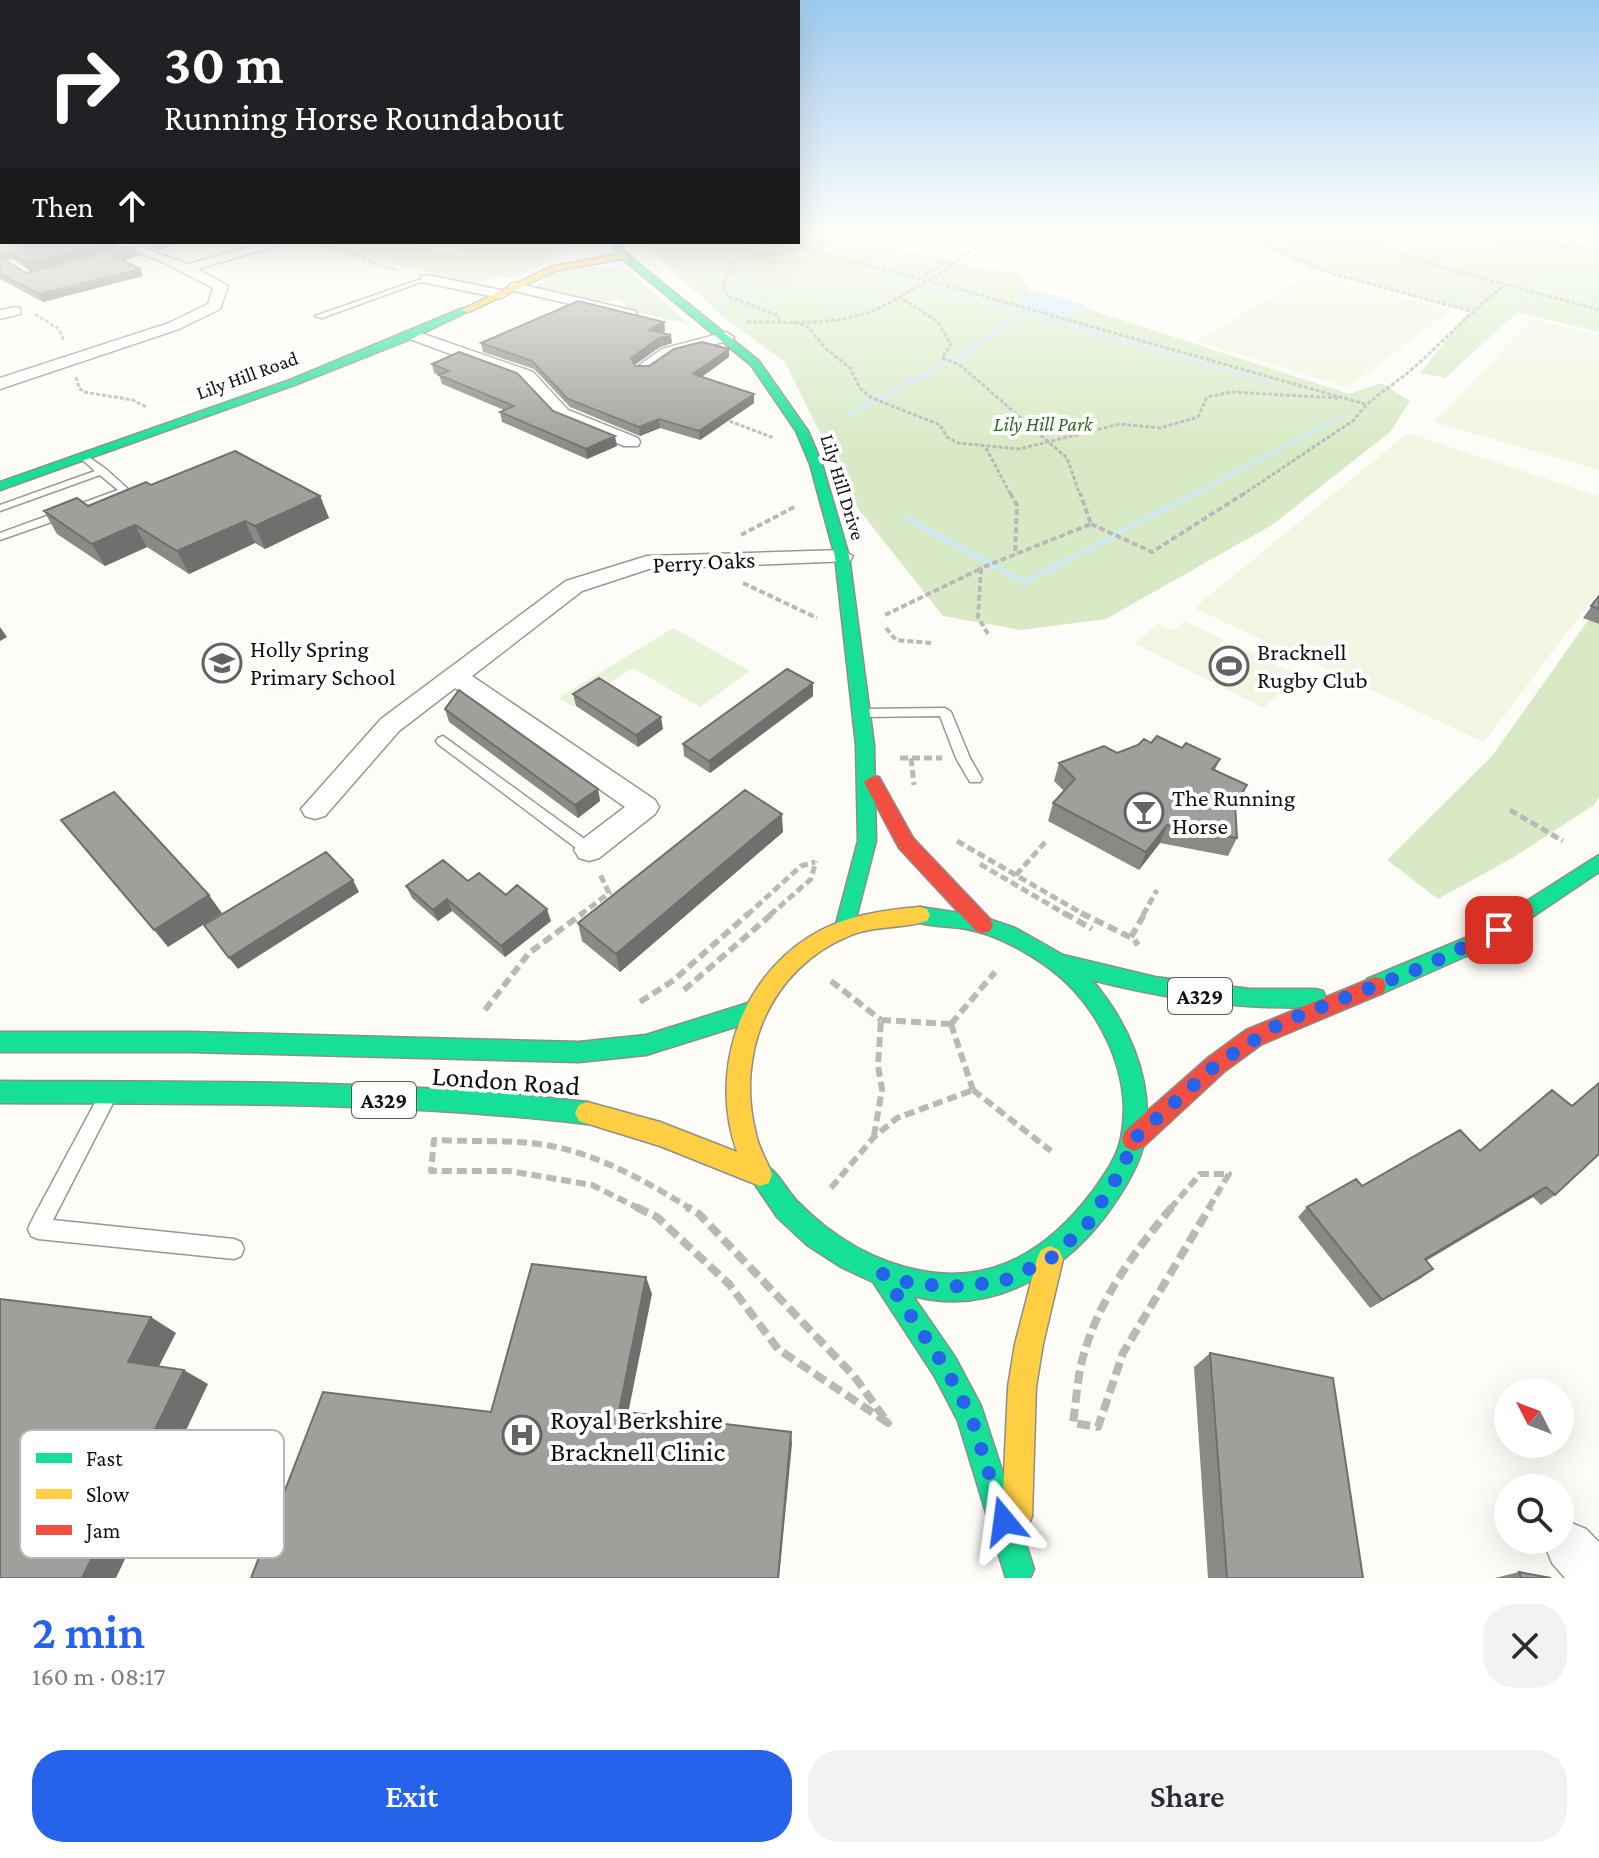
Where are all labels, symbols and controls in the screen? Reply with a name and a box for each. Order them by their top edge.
icon: right [32,32,136,136]
text: 30 m [164,33,284,95]
text: Running Horse Roundabout [164,98,564,138]
icon: ahead [110,184,154,228]
text: Then [32,190,94,223]
street label: Lily Hill Road [193,346,302,405]
park label: Lily Hill Park [994,413,1094,436]
street label: Lily Hill Drive [816,431,870,543]
street label: Perry Oaks [652,545,756,578]
place label: Holly Spring Primary School [250,635,395,690]
place label: Bracknell Rugby Club [1257,638,1368,693]
school or university icon: Holly Spring Primary School [201,642,243,684]
sports icon: Bracknell Rugby Club [1208,645,1250,687]
place label: The Running Horse [1172,784,1296,839]
bar icon: The Running Horse [1123,791,1165,833]
pin [1465,896,1533,964]
icon: arrive [1477,908,1521,952]
road number: A329 [1168,978,1232,1014]
street label: London Road [431,1060,581,1101]
road number: A329 [352,1082,416,1118]
north arrow [1494,1378,1574,1458]
map controls [1494,1378,1574,1554]
place label: Royal Berkshire Bracknell Clinic [550,1404,725,1467]
hospital icon: Royal Berkshire Bracknell Clinic [501,1414,543,1456]
legend [20,1430,284,1558]
text: Fast [86,1446,123,1471]
button: search [1494,1474,1574,1554]
position arrow [962,1479,1046,1563]
text: Slow [86,1482,130,1507]
text: Jam [84,1518,121,1543]
button: close [1483,1604,1567,1688]
text: 2 min [32,1605,145,1658]
text: 160 m · 08:17 [32,1662,166,1691]
button: Exit [32,1750,792,1842]
button: Share [808,1750,1567,1842]

